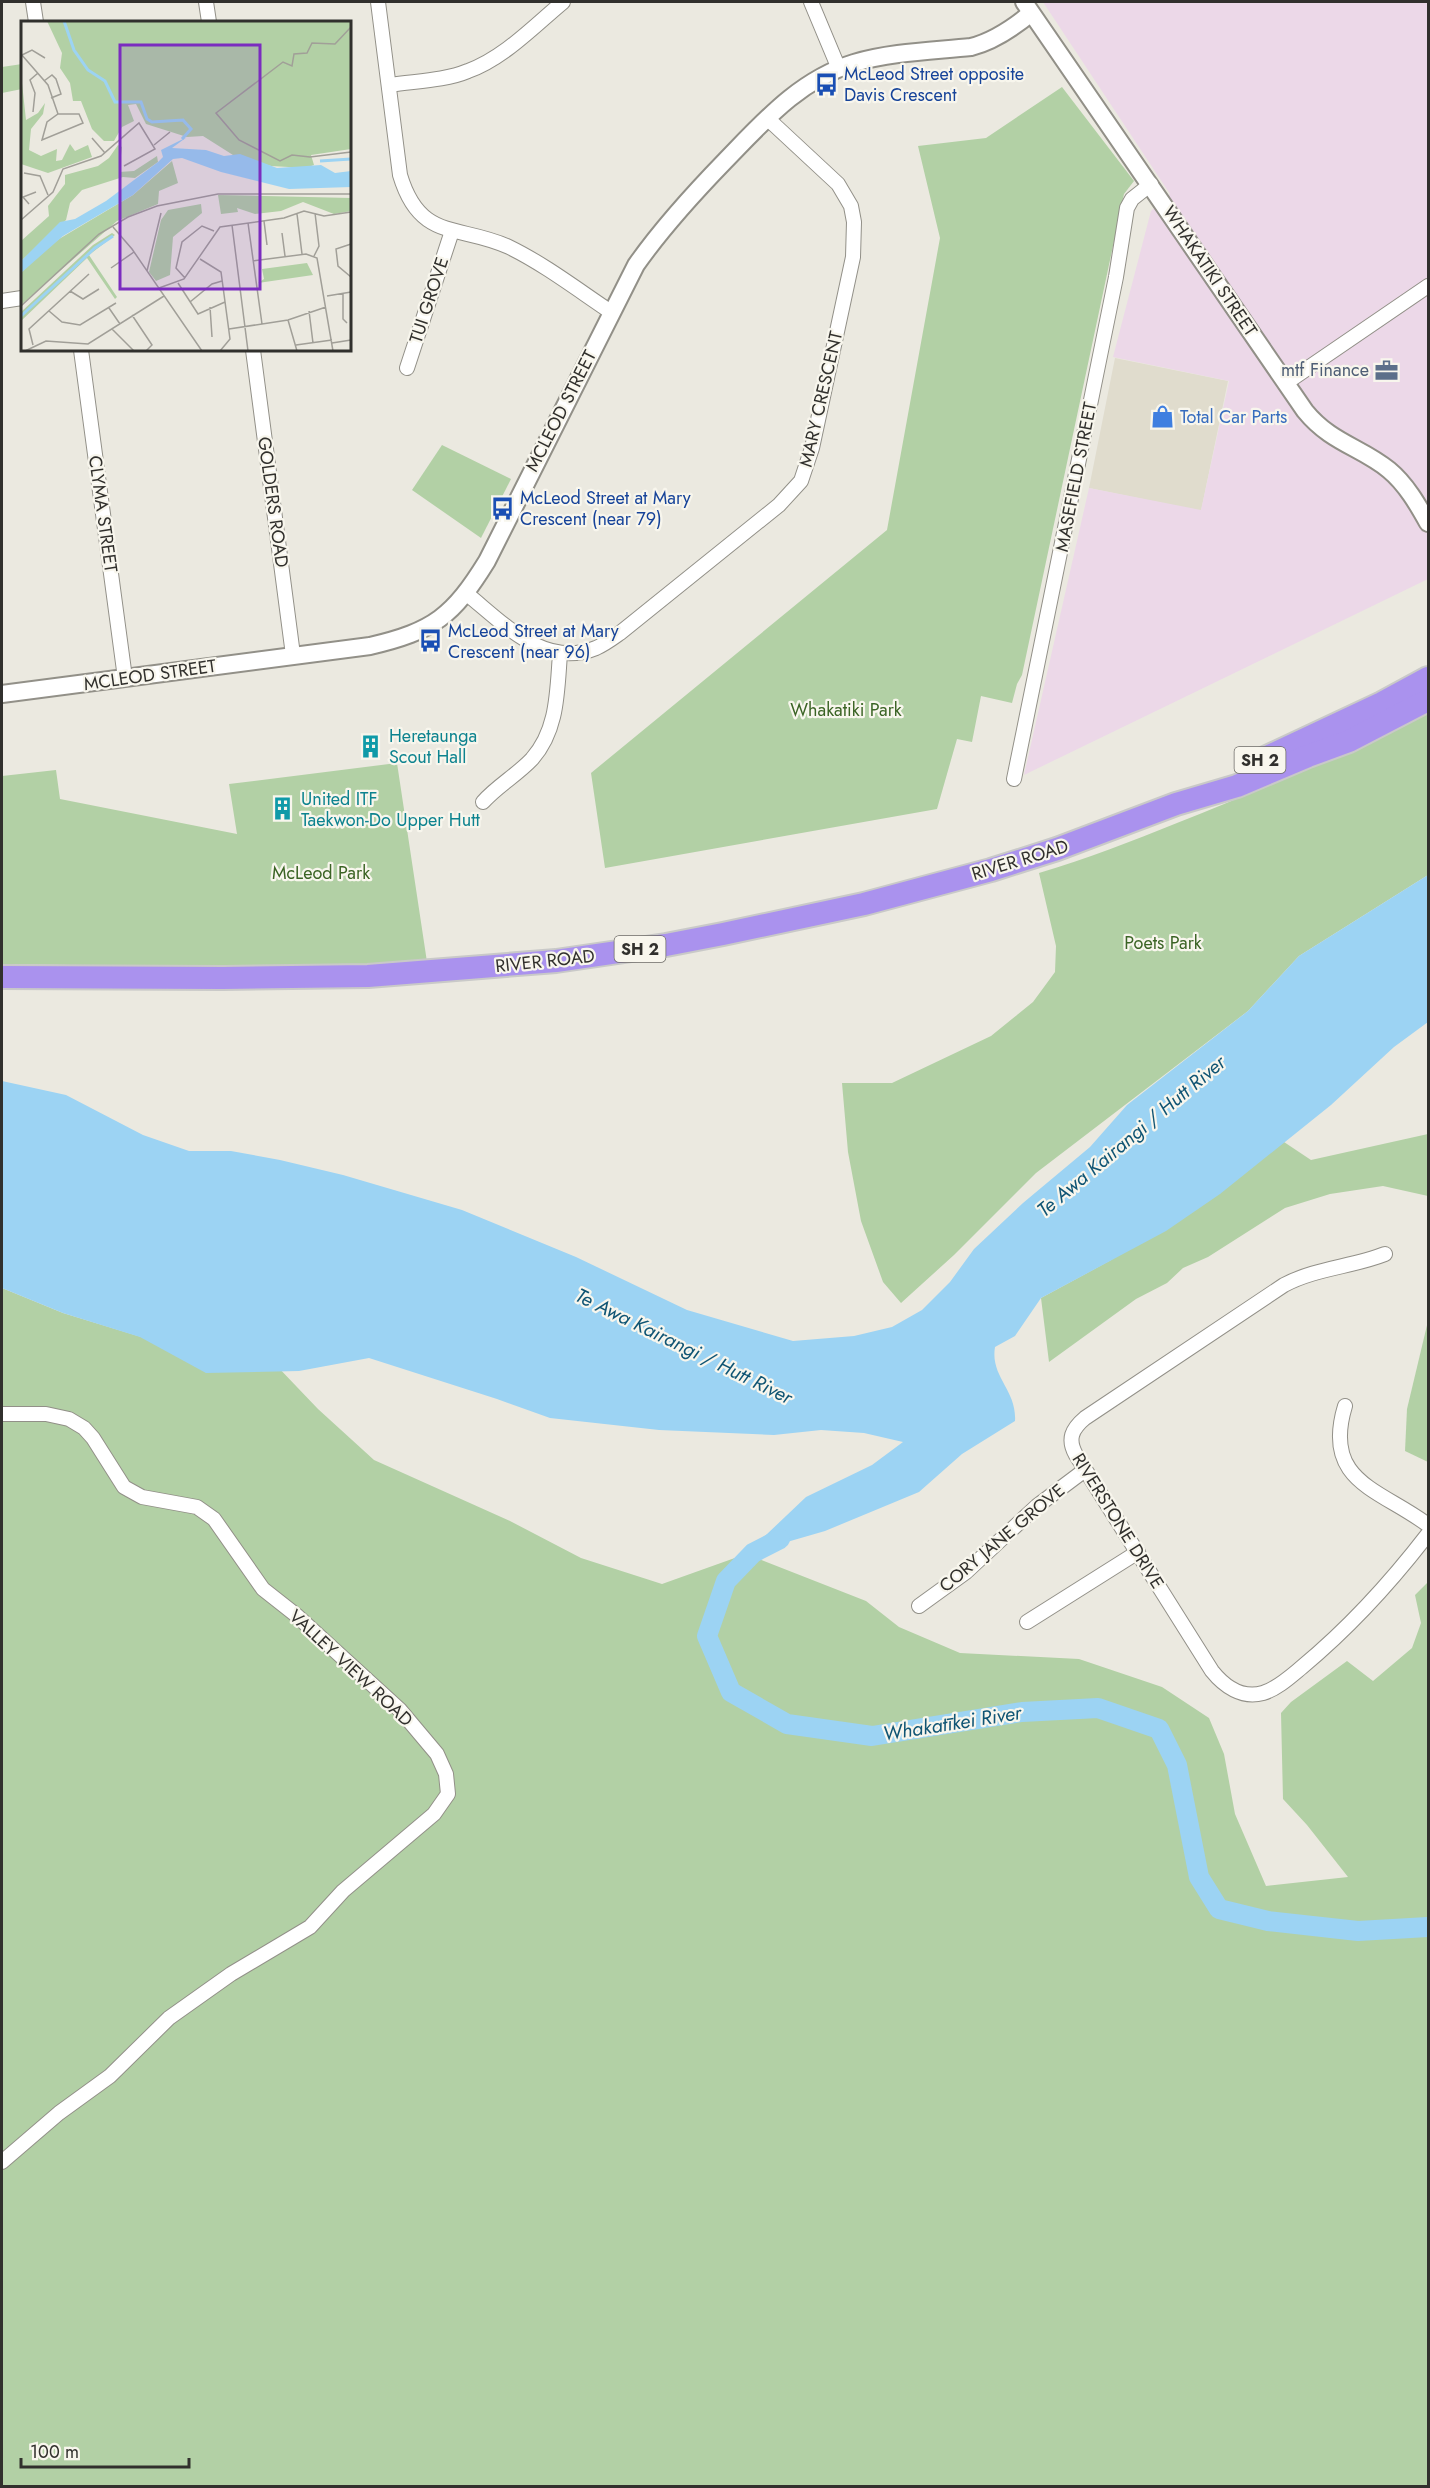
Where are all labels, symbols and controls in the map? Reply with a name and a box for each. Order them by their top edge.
inset map [21,21,351,351]
place label: McLeod Street opposite Davis Crescent [844,61,1024,108]
bus stop icon: McLeod Street opposite Davis Crescent [813,71,839,97]
street label: WHAKATIKI STREET [1157,200,1264,342]
street label: TUI GROVE [403,254,455,346]
street label: MARY CRESCENT [793,328,849,470]
street label: MCLEOD STREET [519,345,603,476]
place label: mtf Finance [1281,357,1369,383]
office icon: mtf Finance [1374,357,1400,383]
street label: MASEFIELD STREET [1049,399,1103,554]
shop icon: Total Car Parts [1149,404,1175,430]
place label: Total Car Parts [1180,404,1287,430]
street label: GOLDERS ROAD [251,435,295,569]
street label: CLYMA STREET [82,454,124,575]
place label: McLeod Street at Mary Crescent (near 79) [520,485,691,532]
bus stop icon: McLeod Street at Mary Crescent (near 79) [489,495,515,521]
place label: McLeod Street at Mary Crescent (near 96) [448,618,619,665]
bus stop icon: McLeod Street at Mary Crescent (near 96) [417,628,443,654]
street label: MCLEOD STREET [82,653,218,697]
park label: Whakatiki Park [790,697,902,723]
place label: Heretaunga Scout Hall [389,723,477,770]
building icon: Heretaunga Scout Hall [358,733,384,759]
road number: SH 2 [1234,747,1286,773]
place label: United ITF Taekwon-Do Upper Hutt [301,786,480,833]
building icon: United ITF Taekwon-Do Upper Hutt [270,796,296,822]
street label: RIVER ROAD [969,833,1071,887]
park label: McLeod Park [272,860,370,886]
park label: Poets Park [1124,930,1202,956]
road number: SH 2 [614,936,666,962]
street label: RIVER ROAD [494,943,596,979]
water label: Te Awa Kairangi / Hutt River [1031,1048,1233,1224]
water label: Te Awa Kairangi / Hutt River [570,1281,798,1412]
street label: RIVERSTONE DRIVE [1066,1448,1170,1594]
street label: CORY JANE GROVE [933,1478,1071,1598]
street label: VALLEY VIEW ROAD [283,1604,419,1732]
water label: Whakatīkei River [881,1698,1025,1749]
scale bar [21,2431,189,2469]
text: 100 m [30,2439,79,2465]

